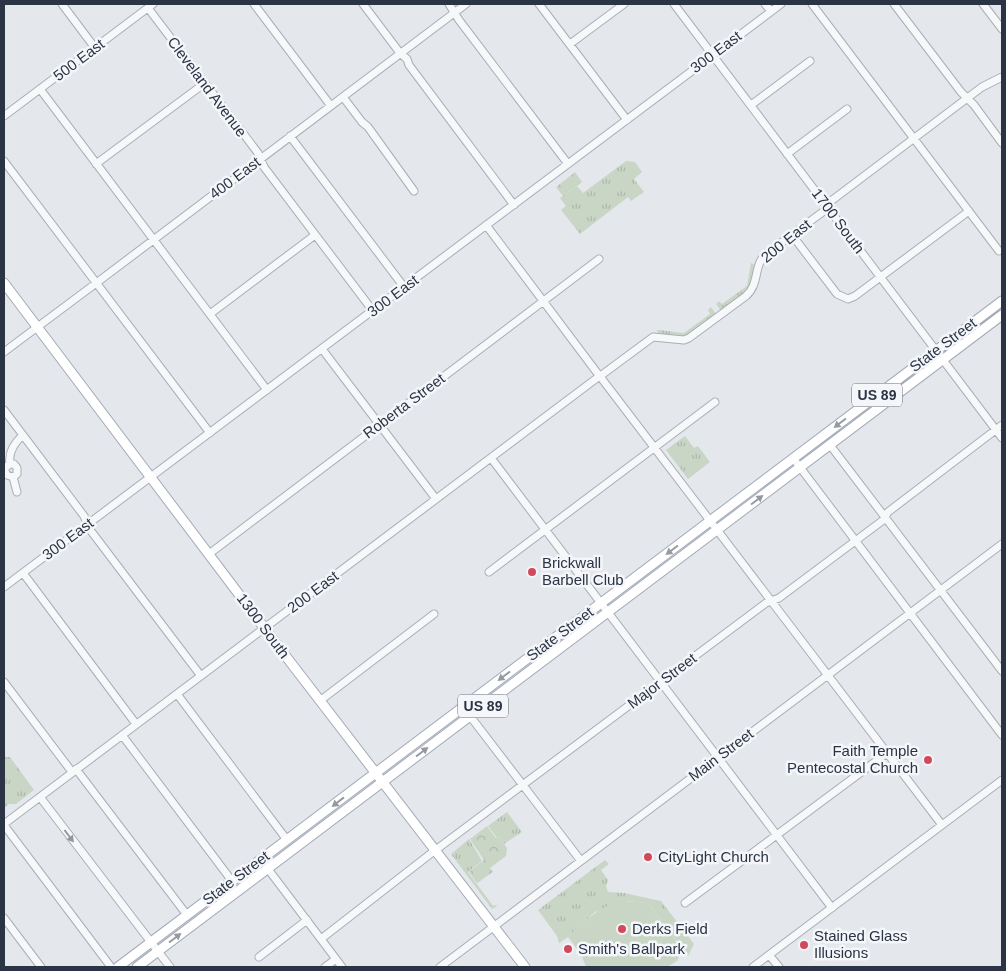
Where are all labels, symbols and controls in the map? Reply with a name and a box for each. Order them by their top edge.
street label: 300 East [687,26,745,76]
street label: Cleveland Avenue [164,33,250,140]
street label: 500 East [50,34,108,84]
street label: 400 East [206,152,264,202]
street label: 1700 South [809,185,868,256]
street label: 200 East [757,215,815,266]
street label: 300 East [364,270,422,320]
street label: State Street [906,313,980,375]
street label: Roberta Street [360,369,448,442]
road number: US 89 [852,384,902,406]
one-way arrow [834,417,847,428]
one-way arrow [750,495,764,505]
street label: 300 East [39,513,97,563]
one-way arrow [666,544,679,555]
place label: Brickwall Barbell Club [542,554,624,588]
street label: 200 East [284,566,342,616]
marker: Brickwall Barbell Club [526,566,538,578]
street label: 1300 South [234,590,293,661]
street label: State Street [523,602,597,664]
street label: Major Street [624,649,700,712]
one-way arrow [497,671,511,681]
road number: US 89 [458,694,508,718]
street label: Main Street [685,724,757,784]
place label: Faith Temple Pentecostal Church [787,742,918,776]
one-way arrow [415,747,429,757]
marker: Faith Temple Pentecostal Church [922,754,934,766]
one-way arrow [332,796,345,807]
one-way arrow [64,829,75,842]
street label: State Street [199,846,273,908]
place label: CityLight Church [658,848,769,865]
marker: CityLight Church [642,851,654,863]
place label: Derks Field [632,920,708,937]
marker: Derks Field [616,923,628,935]
place label: Stained Glass Illusions [814,927,907,961]
one-way arrow [168,933,181,944]
marker: Stained Glass Illusions [798,939,810,951]
place label: Smith's Ballpark [578,940,686,957]
marker: Smith's Ballpark [562,943,574,955]

